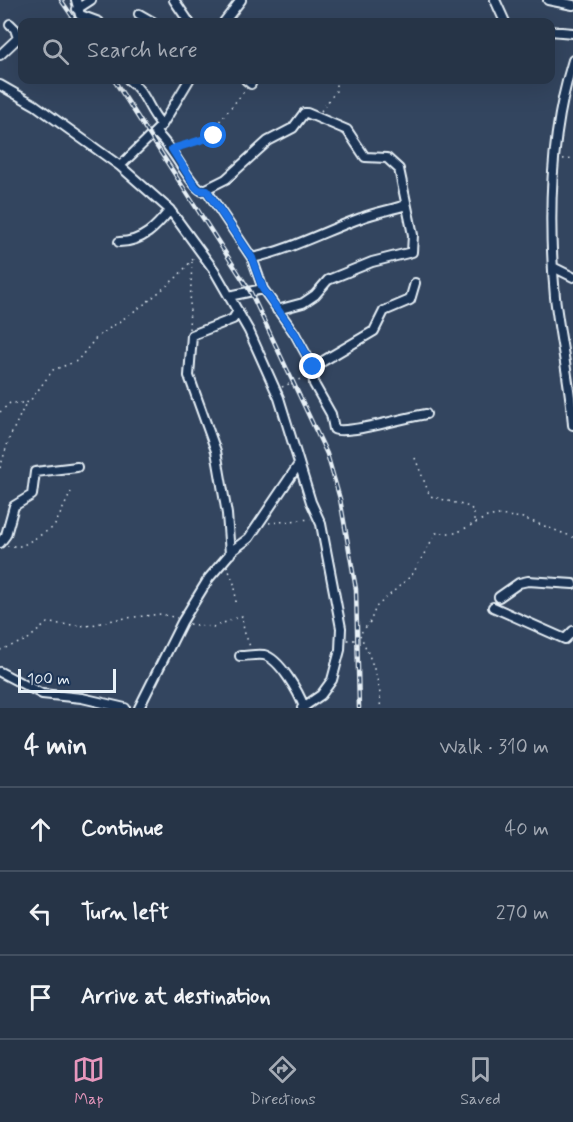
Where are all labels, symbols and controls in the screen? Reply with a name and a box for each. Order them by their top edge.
search box [18,18,555,84]
icon: search [39,35,72,68]
text: Search here [87,37,198,65]
route start [200,122,226,148]
route end [299,353,325,379]
scale bar [18,666,116,694]
text: 100 m [27,669,70,690]
text: 4 min [24,730,87,764]
text: Walk · 310 m [439,734,549,761]
icon: ahead [24,813,57,846]
text: Continue [81,815,163,843]
text: 40 m [505,816,549,843]
icon: left [24,897,57,930]
text: Turn left [81,899,169,927]
text: 270 m [496,900,549,927]
icon: arrive [24,981,57,1014]
text: Arrive at destination [81,983,271,1011]
tab: Map [72,1053,105,1110]
tab: Directions [250,1053,316,1110]
tab: Saved [460,1053,501,1110]

